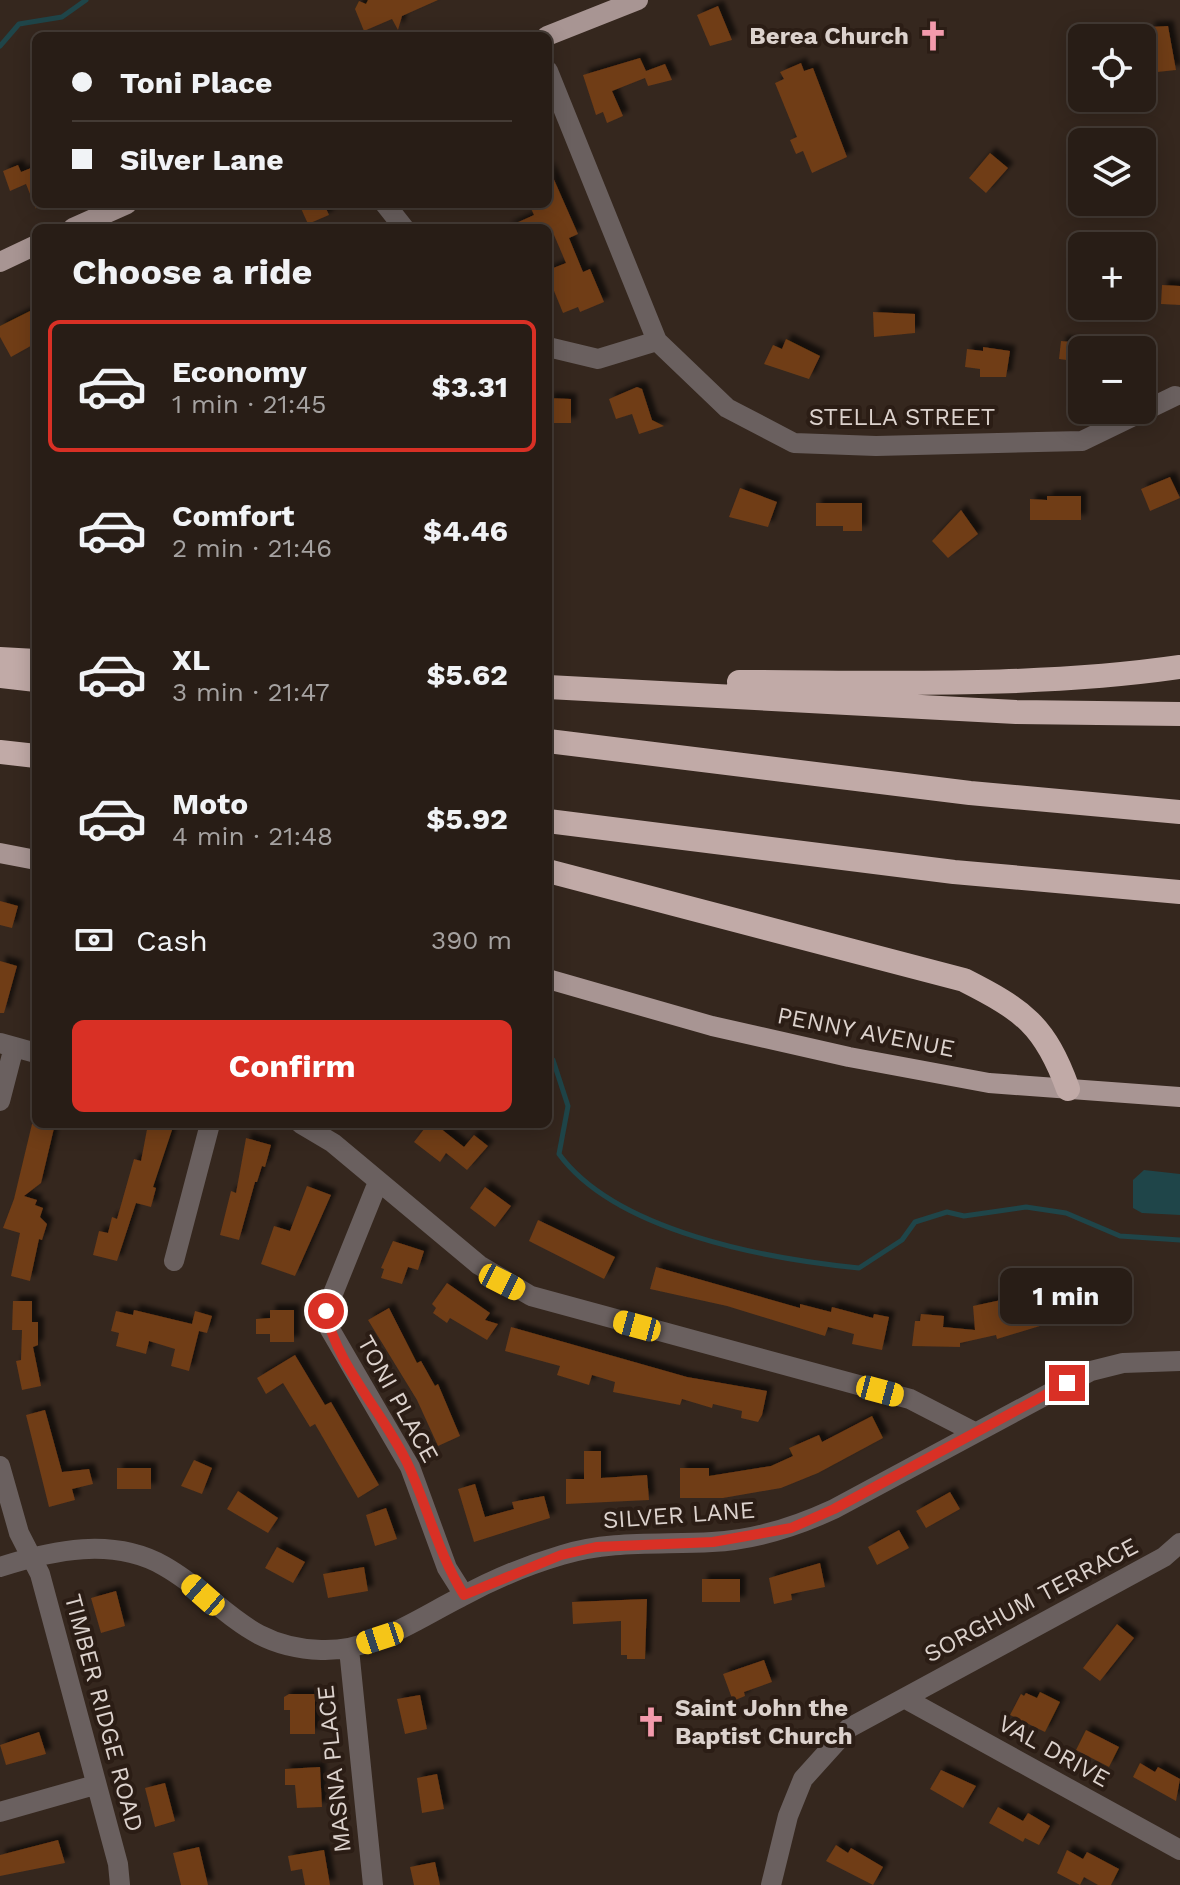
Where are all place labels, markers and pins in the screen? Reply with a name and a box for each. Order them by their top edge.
church icon: Berea Church [916,19,950,53]
place label: Berea Church [749,22,909,50]
place label: Saint John the Baptist Church [675,1694,853,1750]
church icon: Saint John the Baptist Church [634,1705,668,1739]

